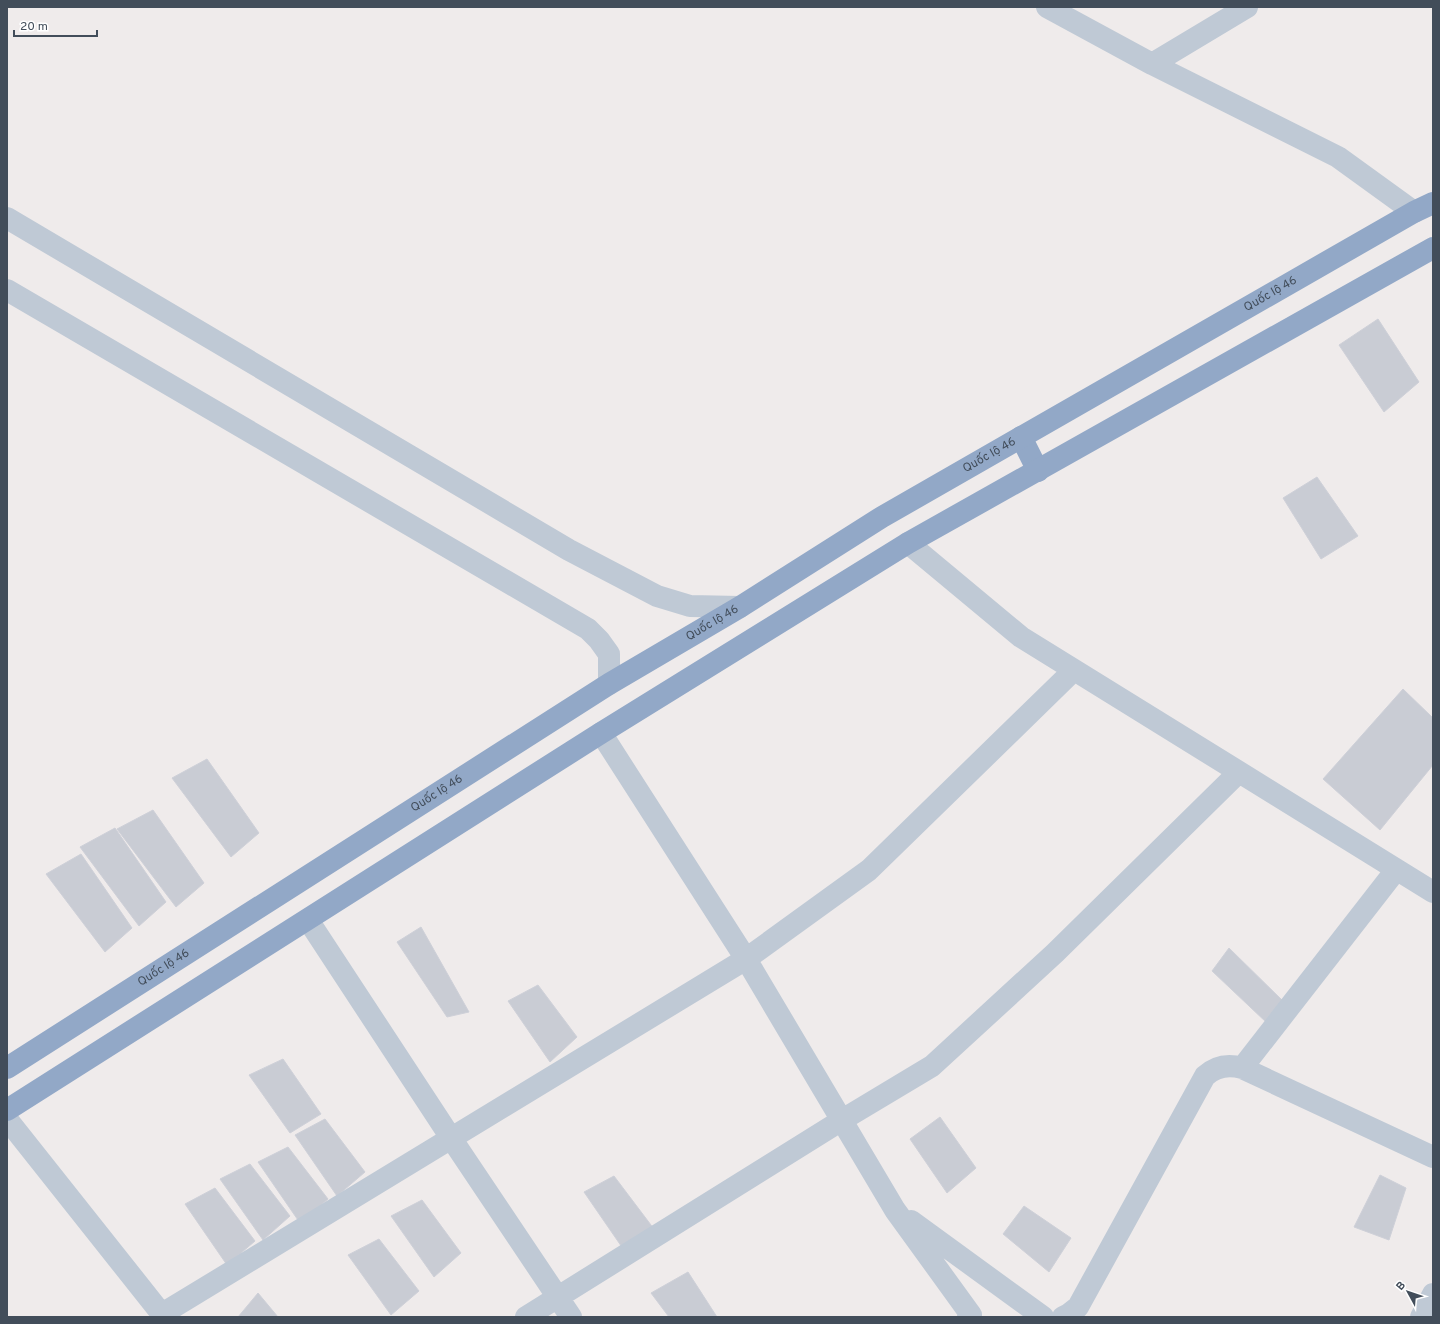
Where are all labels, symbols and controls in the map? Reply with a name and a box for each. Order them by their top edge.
scale bar [14,12,97,38]
text: 20 m [20,19,48,35]
street label: Quốc lộ 46 [1241,273,1300,316]
street label: Quốc lộ 46 [960,434,1019,477]
street label: Quốc lộ 46 [683,601,742,645]
street label: Quốc lộ 46 [408,771,466,816]
street label: Quốc lộ 46 [135,945,193,990]
north arrow [1388,1272,1428,1312]
text: B [1393,1279,1409,1294]

